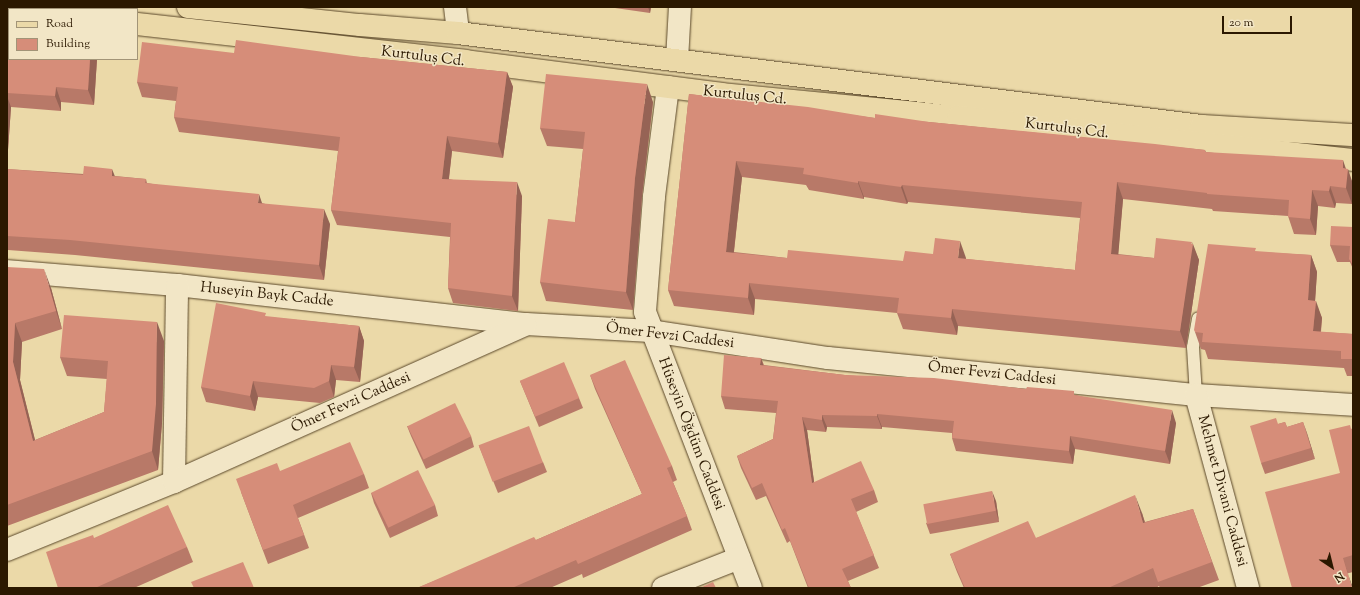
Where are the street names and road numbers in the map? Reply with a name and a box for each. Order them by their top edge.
street label: Kurtuluş Cd. [380,43,466,71]
street label: Kurtuluş Cd. [702,83,788,109]
street label: Kurtuluş Cd. [1024,115,1110,143]
street label: Huseyin Bayk Cadde [199,279,335,311]
street label: Ömer Fevzi Caddesi [605,319,735,353]
street label: Hüseyin Öğdüm Caddesi [654,355,728,513]
street label: Ömer Fevzi Caddesi [927,358,1057,390]
street label: Ömer Fevzi Caddesi [288,369,414,437]
street label: Mehmet Divani Caddesi [1193,413,1251,569]

